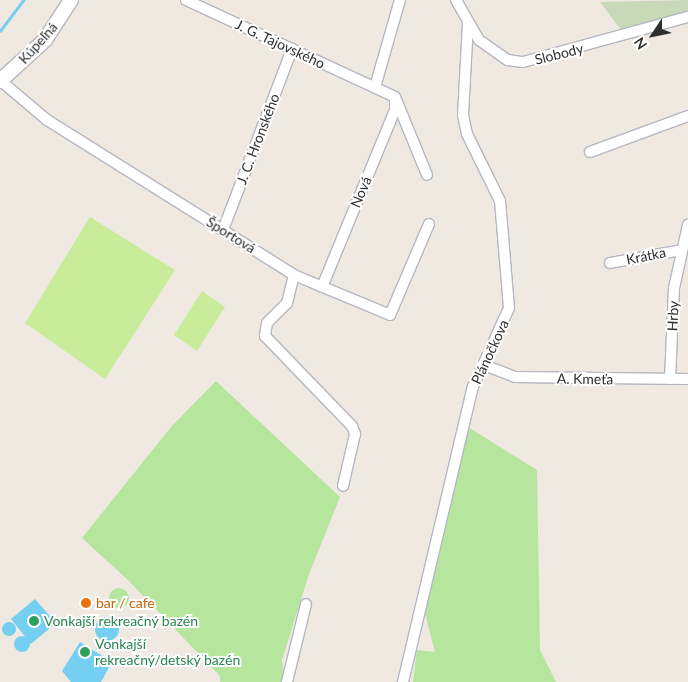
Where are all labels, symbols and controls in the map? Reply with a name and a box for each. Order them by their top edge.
north arrow [628,10,678,60]
street label: J. G. Tajovského [232,16,328,72]
street label: Kúpeľná [15,19,61,67]
text: N [630,34,650,53]
street label: Slobody [533,40,585,68]
street label: J. C. Hronského [233,91,283,187]
street label: Nová [347,174,375,210]
street label: Športová [203,213,259,257]
street label: Krátka [625,244,667,268]
street label: Hrby [664,300,682,332]
street label: Plánočkova [468,317,512,387]
street label: A. Kmeťa [557,370,613,388]
place label: bar / cafe [96,595,155,611]
marker: bar / cafe [80,597,92,609]
place label: Vonkajší rekreačný bazén [44,613,198,629]
marker: Vonkajší rekreačný bazén [28,615,40,627]
place label: Vonkajší rekreačný/detský bazén [95,636,241,669]
marker: Vonkajší rekreačný/detský bazén [79,646,91,658]

